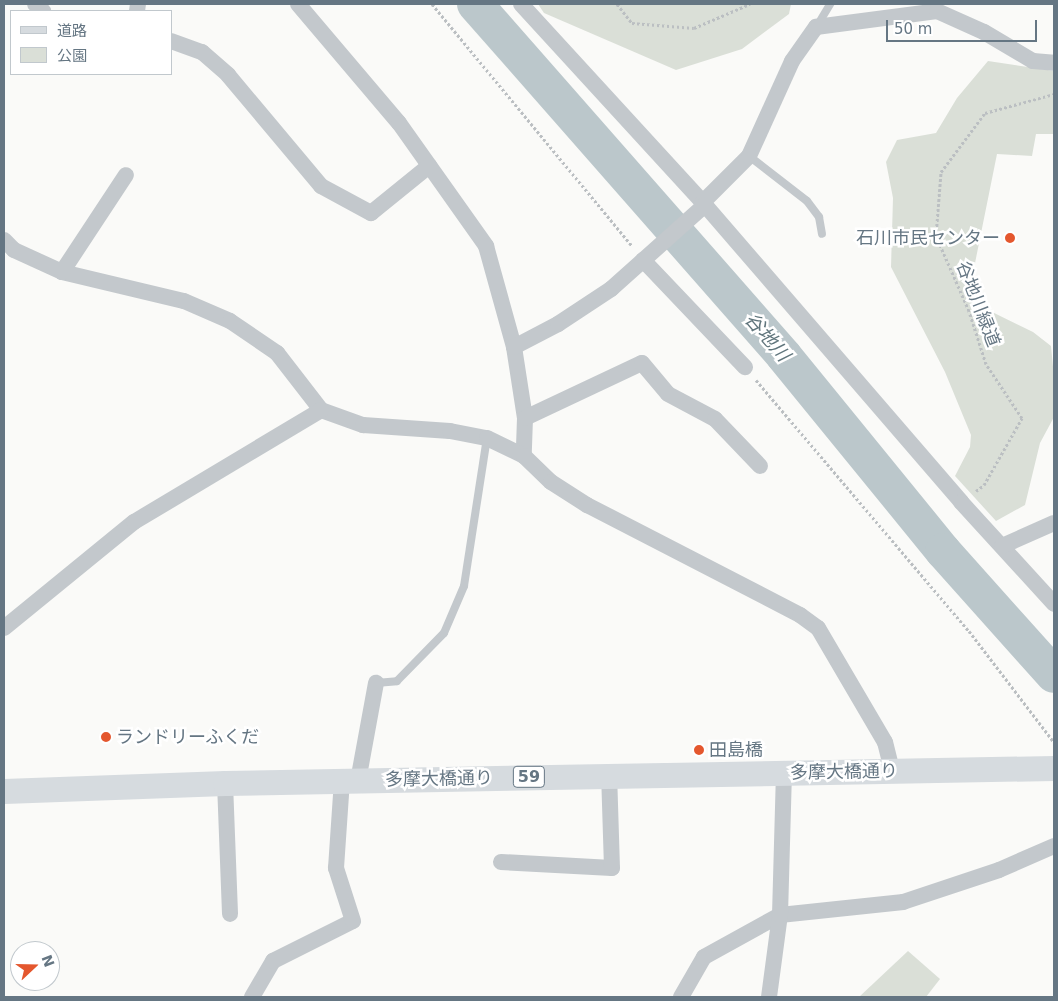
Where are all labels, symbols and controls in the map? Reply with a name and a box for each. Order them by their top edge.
legend [10,10,172,75]
scale bar [888,10,1039,42]
text: 50 m [894,20,932,38]
text: 道路 [57,22,87,40]
text: 公園 [57,47,87,65]
place label: 石川市民センター [856,227,1000,249]
marker: 石川市民センター [1004,232,1016,244]
street label: 谷地川緑道 [952,258,1004,350]
water label: 谷地川 [740,308,794,366]
place label: ランドリーふくだ [116,726,260,748]
marker: ランドリーふくだ [100,731,112,743]
place label: 田島橋 [709,739,763,761]
marker: 田島橋 [693,744,705,756]
street label: 多摩大橋通り [790,760,898,784]
road number: 59 [513,764,545,790]
street label: 多摩大橋通り [385,767,493,791]
north arrow [10,941,60,991]
text: N [39,953,58,969]

